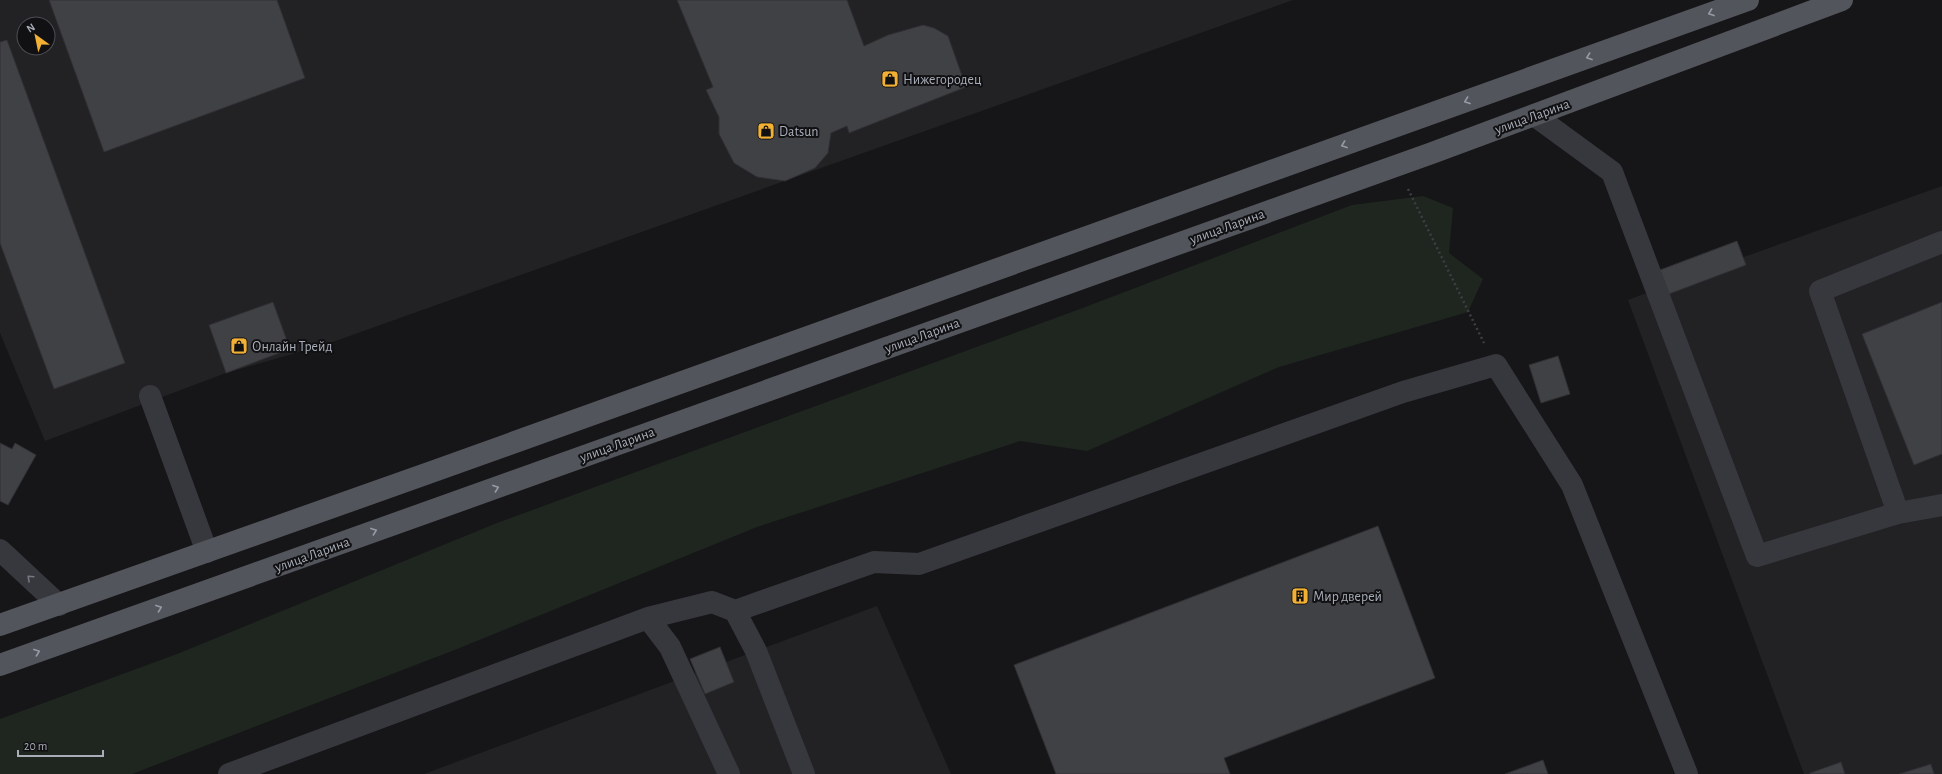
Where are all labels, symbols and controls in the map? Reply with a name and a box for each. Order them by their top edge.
one-way arrow [1708,9,1715,17]
north arrow [16,16,56,56]
text: N [25,21,37,35]
one-way arrow [1586,52,1593,61]
shop icon: Нижегородец [880,69,900,89]
place label: Нижегородец [903,73,982,87]
one-way arrow [1463,96,1470,105]
street label: улица Ларина [1492,97,1572,137]
shop icon: Datsun [756,121,776,141]
place label: Datsun [779,125,818,139]
one-way arrow [1341,140,1348,149]
street label: улица Ларина [1187,207,1267,247]
street label: улица Ларина [882,316,962,356]
shop icon: Онлайн Трейд [229,336,249,356]
place label: Онлайн Трейд [252,340,333,354]
street label: улица Ларина [577,425,657,465]
one-way arrow [493,484,500,492]
one-way arrow [370,528,377,536]
street label: улица Ларина [272,535,352,575]
one-way arrow [27,575,35,583]
building icon: Мир дверей [1290,586,1310,606]
place label: Мир дверей [1313,590,1382,604]
one-way arrow [156,605,163,613]
one-way arrow [33,648,40,657]
scale bar [18,732,103,758]
text: 20 m [24,740,47,752]

